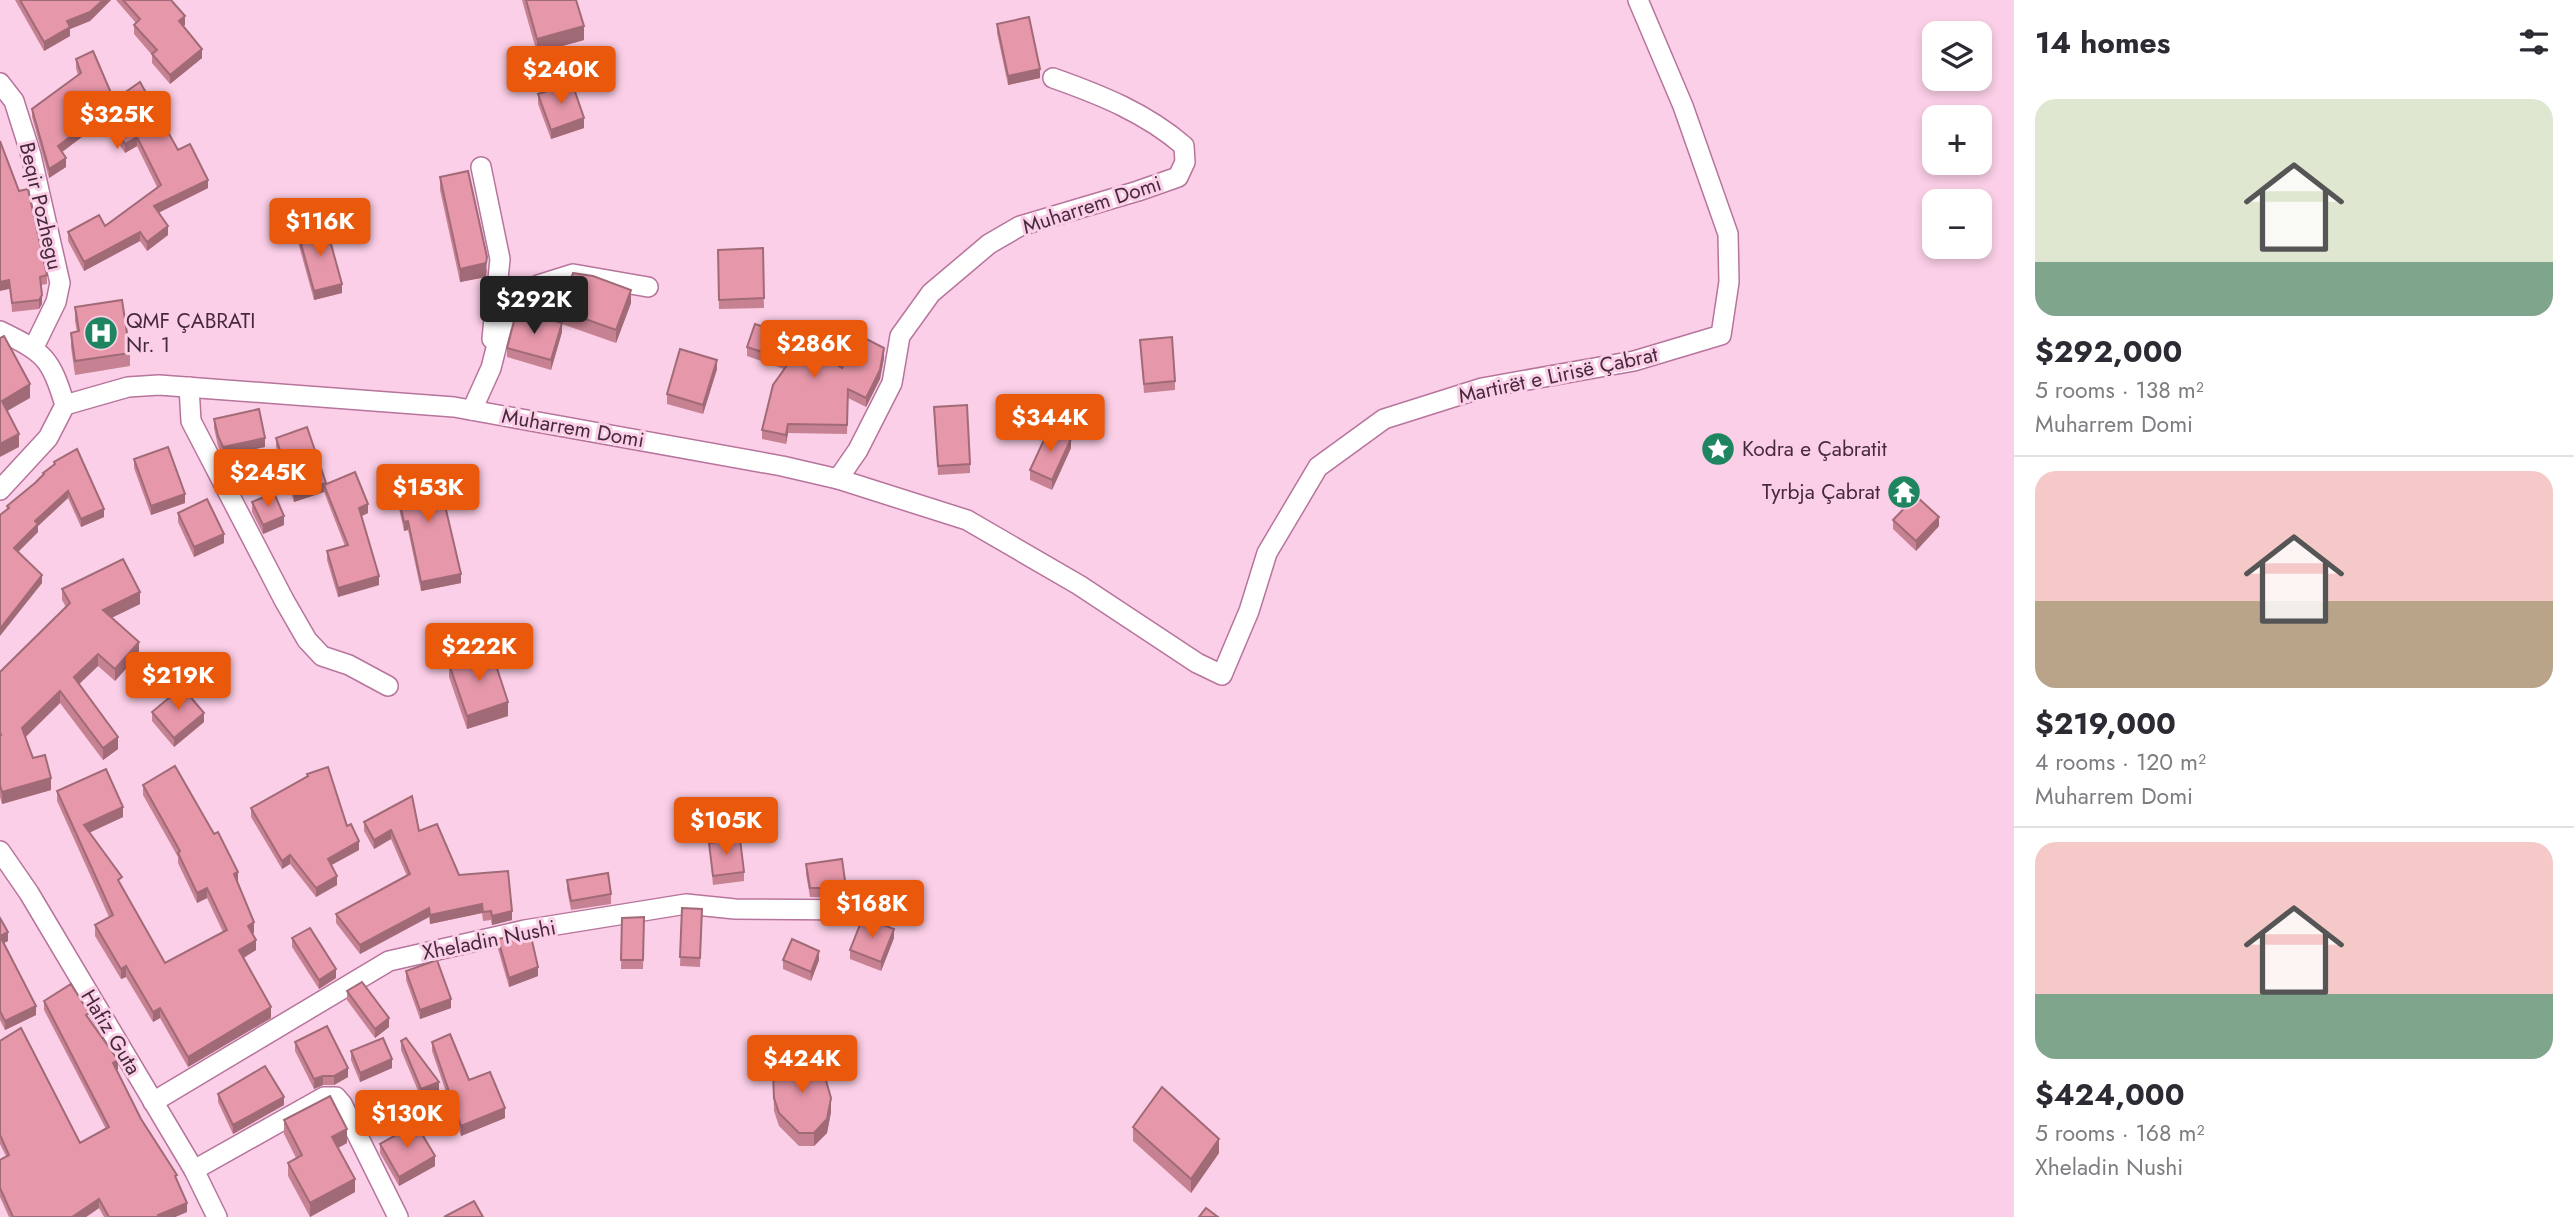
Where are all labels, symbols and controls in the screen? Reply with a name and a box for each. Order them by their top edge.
map controls [1922,21,1992,259]
button: layers [1922,21,1992,91]
text: 14 homes [2035,21,2170,64]
icon: filters [2515,23,2553,61]
pin: $240K [512,46,610,106]
text: $240K [523,52,599,86]
pin: $325K [68,92,166,151]
text: $325K [80,97,154,131]
button: + [1922,105,1992,175]
street label: Beqir Pozhegu [12,139,70,273]
icon: home [2231,144,2357,270]
street label: Muharrem Domi [1019,168,1165,242]
button: − [1922,189,1992,259]
pin: $116K [271,198,369,258]
text: $116K [285,204,355,238]
pin: $292K [485,276,583,336]
text: $292K [496,282,572,316]
place label: QMF ÇABRATI Nr. 1 [126,306,255,360]
hospital icon: QMF ÇABRATI Nr. 1 [82,314,120,352]
pin: $286K [765,320,863,380]
text: $286K [776,326,852,360]
text: $292,000 [2035,330,2182,373]
street label: Martirët e Lirisë Çabrat [1456,339,1660,411]
text: 5 rooms · 138 m² [2035,373,2204,407]
pin: $344K [1001,394,1099,454]
text: $344K [1012,400,1088,434]
street label: Muharrem Domi [499,401,647,455]
text: Muharrem Domi [2035,407,2193,441]
place icon: Kodra e Çabratit [1699,430,1737,468]
place label: Kodra e Çabratit [1742,434,1887,464]
pin: $245K [219,449,317,509]
text: $245K [230,455,306,489]
pin: $153K [379,464,477,524]
text: $153K [392,470,464,504]
temple icon: Tyrbja Çabrat [1885,473,1923,511]
place label: Tyrbja Çabrat [1762,477,1880,507]
icon: home [2231,516,2357,642]
pin: $222K [430,624,528,683]
text: $222K [441,629,517,663]
pin: $219K [129,652,227,712]
text: $219K [142,658,214,692]
text: $219,000 [2035,702,2176,745]
text: 4 rooms · 120 m² [2035,745,2206,779]
text: Muharrem Domi [2035,779,2193,813]
pin: $105K [677,798,775,857]
text: $105K [690,803,762,837]
pin: $168K [823,880,921,940]
text: $168K [836,886,908,920]
icon: home [2231,887,2357,1013]
street label: Xheladin Nushi [420,912,558,968]
street label: Hafiz Guta [74,984,148,1080]
pin: $424K [753,1036,851,1095]
text: $424K [763,1041,841,1075]
text: $424,000 [2035,1073,2185,1116]
pin: $130K [358,1090,456,1150]
text: $130K [371,1096,443,1130]
text: 5 rooms · 168 m² [2035,1116,2204,1150]
text: Xheladin Nushi [2035,1150,2183,1184]

